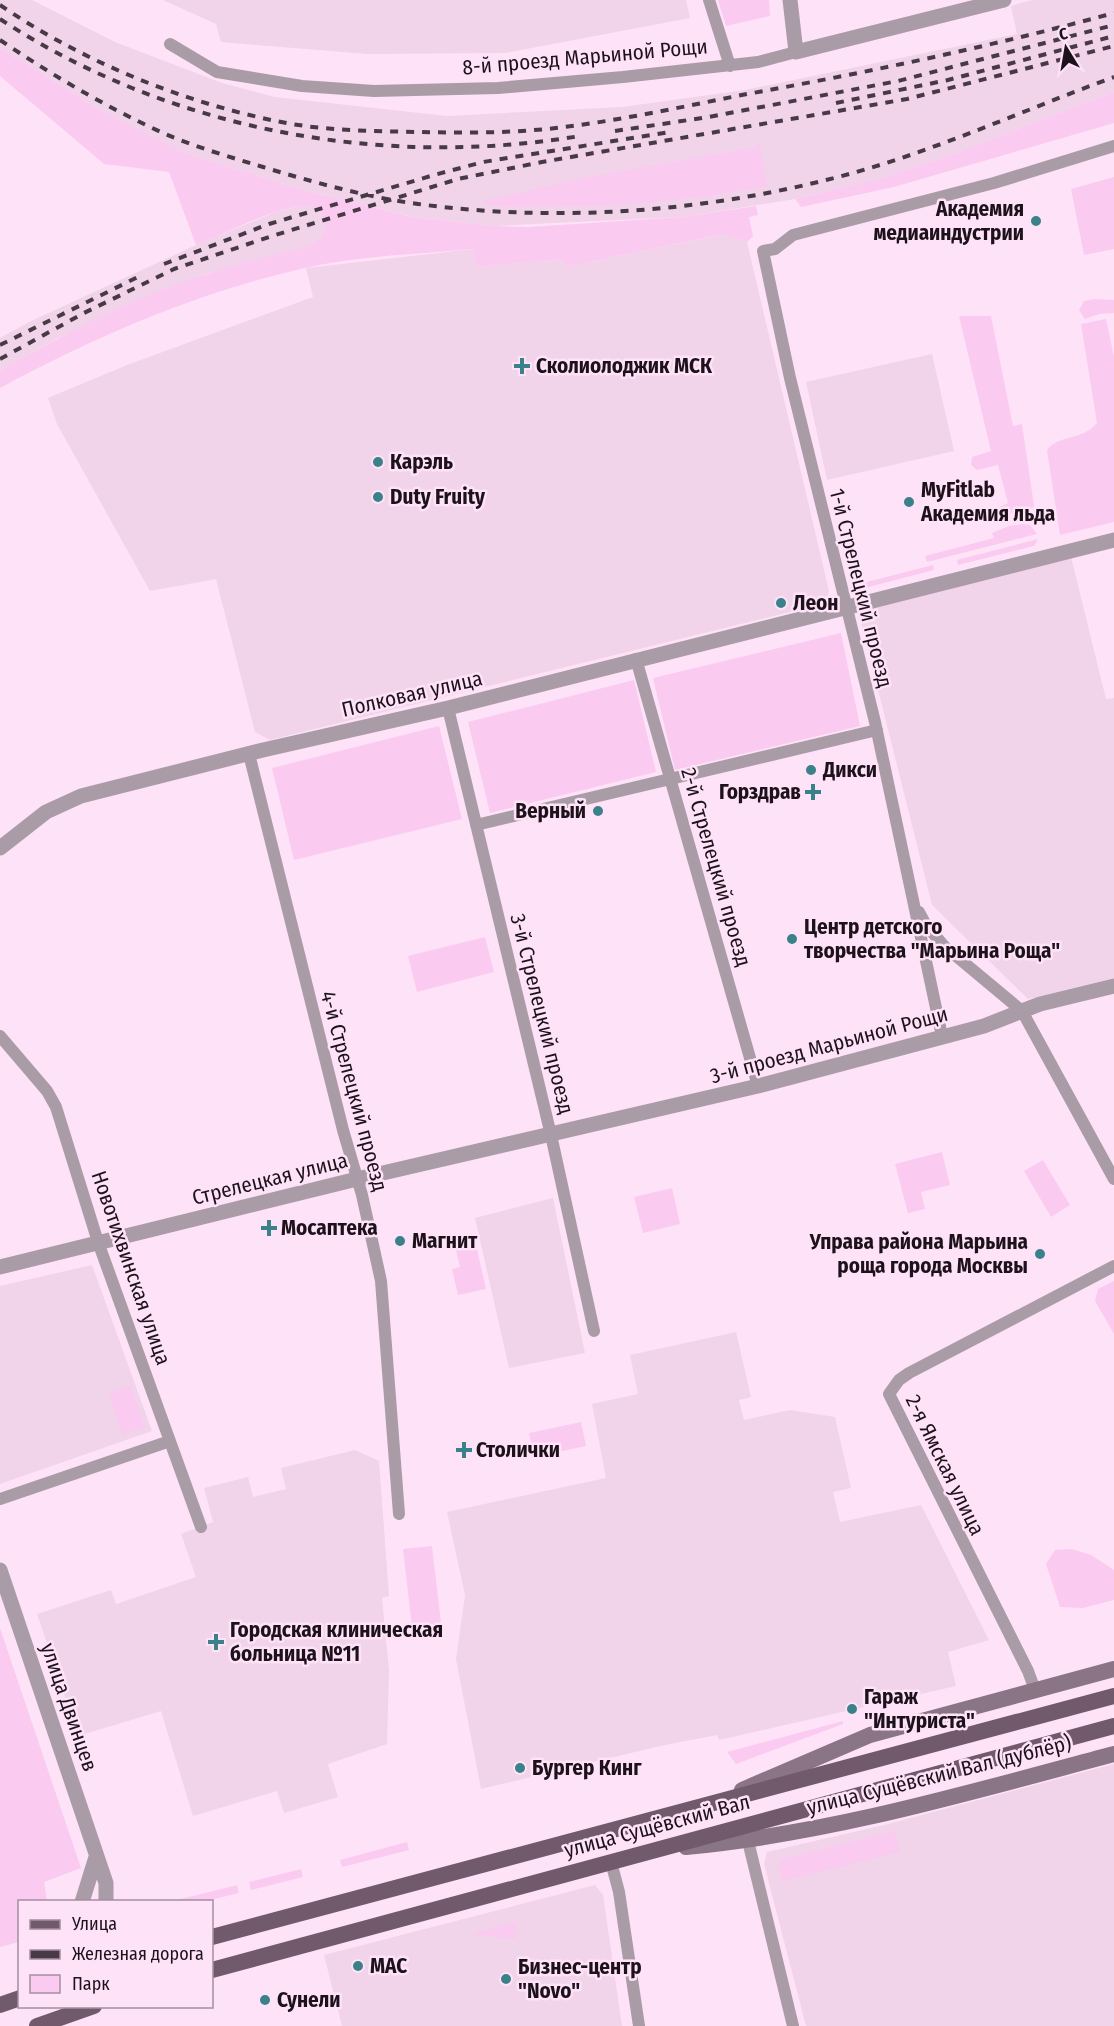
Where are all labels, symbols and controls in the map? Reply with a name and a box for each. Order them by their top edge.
north arrow [1036,18,1096,78]
text: С [1057,24,1070,44]
street label: 8-й проезд Марьиной Рощи [461,33,709,81]
place label: Академия медиаиндустрии [873,196,1024,246]
marker: Академия медиаиндустрии [1029,214,1043,228]
place label: Сколиолоджик МСК [536,353,713,379]
marker: Сколиолоджик МСК [513,357,531,375]
place label: Карэль [390,449,453,475]
marker: Карэль [371,455,385,469]
place label: MyFitlab Академия льда [920,477,1055,527]
place label: Duty Fruity [390,484,486,510]
street label: 1-й Стрелецкий проезд [824,486,898,690]
marker: Duty Fruity [371,490,385,504]
marker: MyFitlab Академия льда [902,495,916,509]
place label: Леон [793,590,838,616]
marker: Леон [774,596,788,610]
street label: Полковая улица [339,665,485,723]
place label: Дикси [822,757,877,783]
marker: Дикси [804,763,818,777]
street label: 2-й Стрелецкий проезд [675,765,757,969]
place label: Горздрав [719,779,801,805]
marker: Горздрав [806,785,820,799]
place label: Верный [515,798,586,824]
marker: Верный [591,804,605,818]
street label: 3-й Стрелецкий проезд [505,911,579,1117]
place label: Центр детского творчества "Марьина Роща" [804,914,1060,964]
marker: Центр детского творчества "Марьина Роща" [785,932,799,946]
street label: 4-й Стрелецкий проезд [315,988,393,1194]
street label: 3-й проезд Марьиной Рощи [707,1001,951,1089]
street label: Стрелецкая улица [189,1147,351,1211]
street label: Новотихвинская улица [86,1168,176,1368]
place label: Мосаптека [281,1215,378,1241]
marker: Мосаптека [262,1221,276,1235]
place label: Магнит [412,1228,478,1254]
place label: Управа района Марьина роща города Москвы [809,1229,1028,1279]
marker: Магнит [393,1234,407,1248]
marker: Управа района Марьина роща города Москвы [1033,1247,1047,1261]
street label: 2-я Ямская улица [900,1390,990,1540]
place label: Столички [476,1437,560,1463]
marker: Столички [457,1443,471,1457]
place label: Городская клиническая больница №11 [230,1617,443,1667]
marker: Городская клиническая больница №11 [207,1633,225,1651]
street label: улица Двинцев [35,1639,103,1775]
place label: Гараж "Интуриста" [864,1684,975,1734]
marker: Гараж "Интуриста" [845,1702,859,1716]
street label: улица Сущёвский Вал (дублёр) [804,1730,1074,1820]
place label: Бургер Кинг [532,1755,642,1781]
marker: Бургер Кинг [513,1761,527,1775]
street label: улица Сущёвский Вал [561,1789,753,1863]
legend [18,1900,213,2008]
text: Улица [71,1913,117,1935]
text: Железная дорога [72,1943,204,1965]
place label: MAC [370,1953,407,1979]
place label: Бизнес-центр "Novo" [518,1954,642,2004]
marker: MAC [351,1959,365,1973]
marker: Бизнес-центр "Novo" [499,1972,513,1986]
text: Парк [72,1973,110,1995]
place label: Сунели [277,1987,341,2013]
marker: Сунели [258,1993,272,2007]

